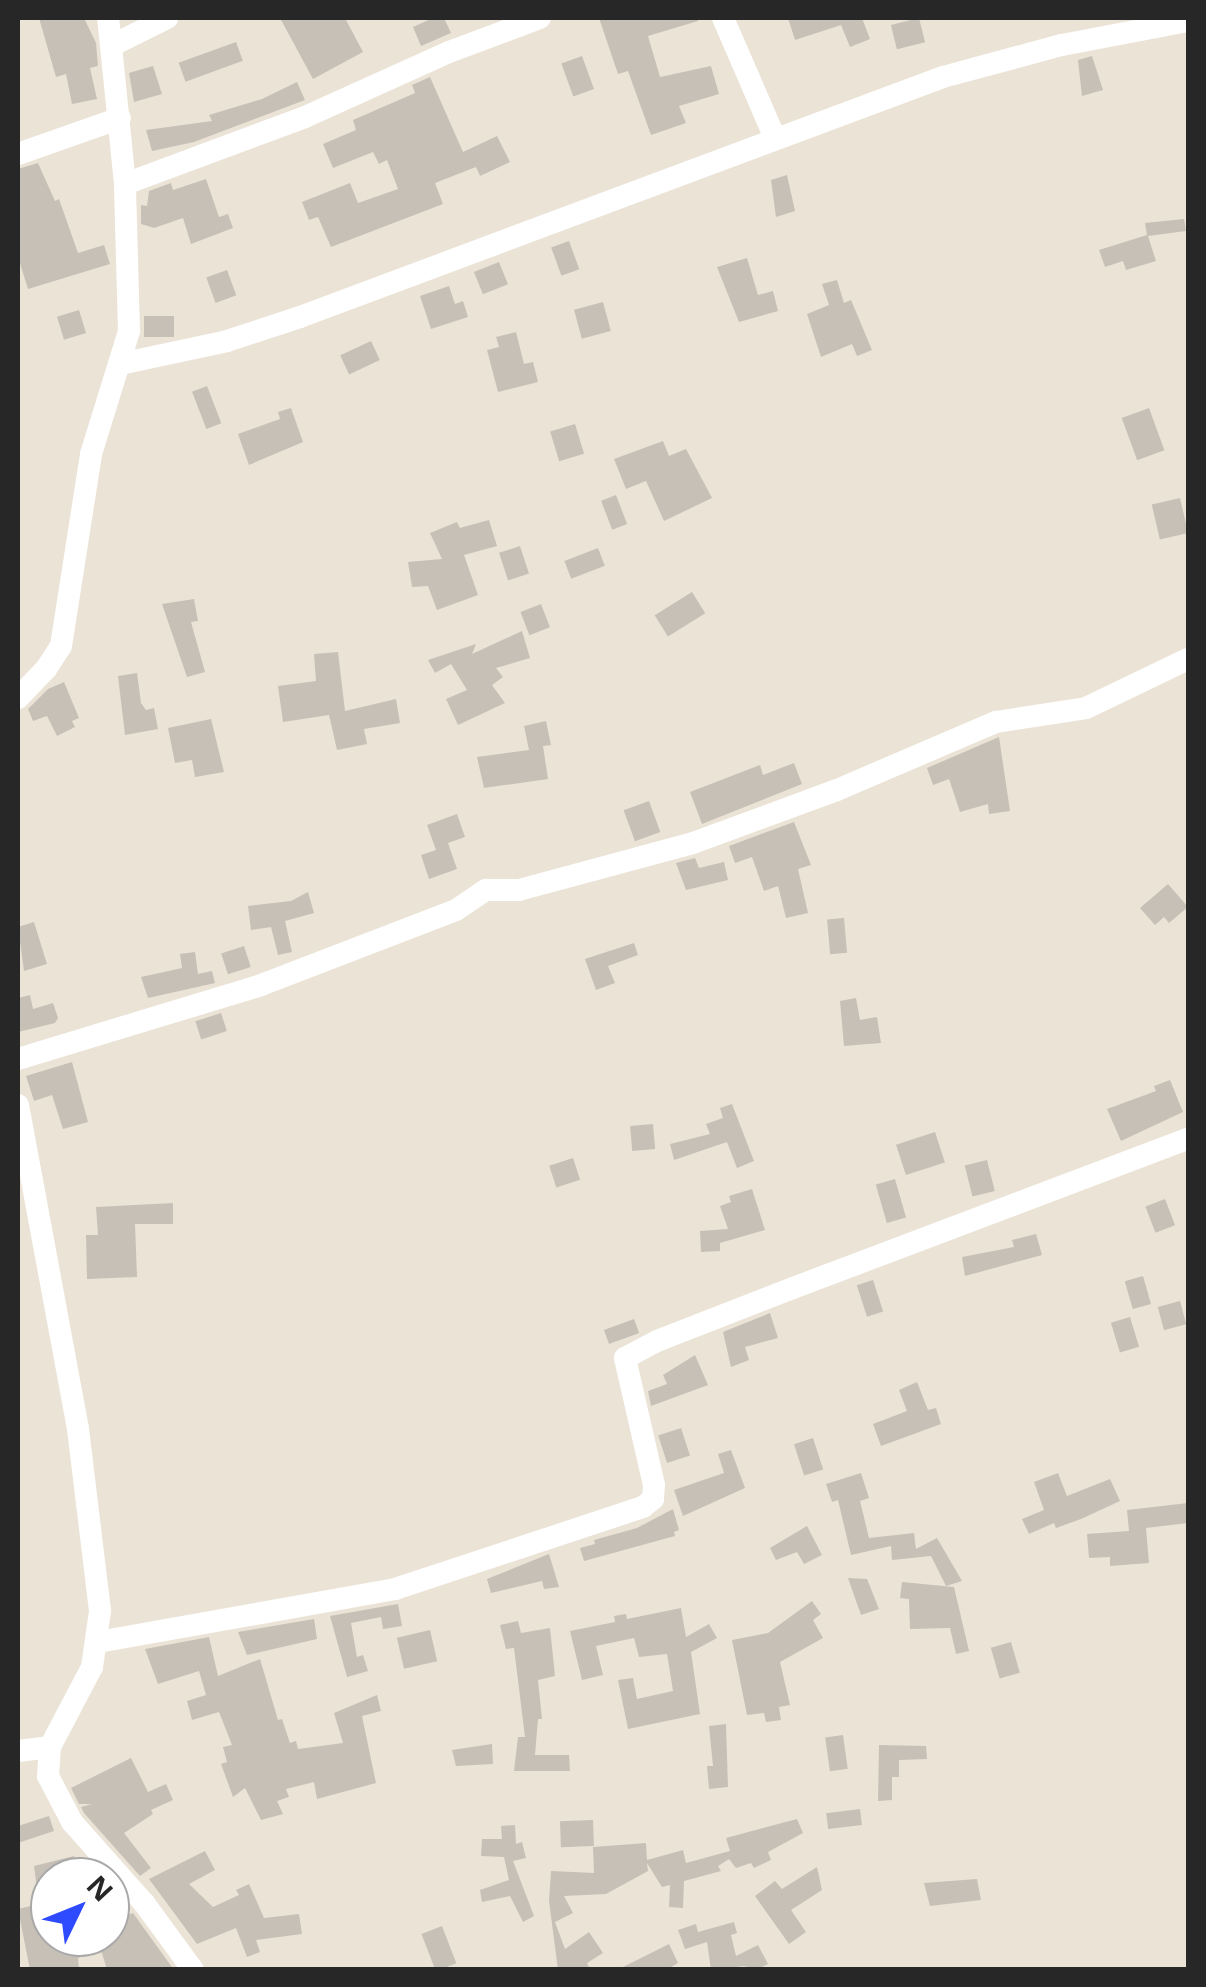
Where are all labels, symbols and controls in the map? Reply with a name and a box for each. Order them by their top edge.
north arrow [30,1857,130,1957]
text: N [79,1867,122,1909]

